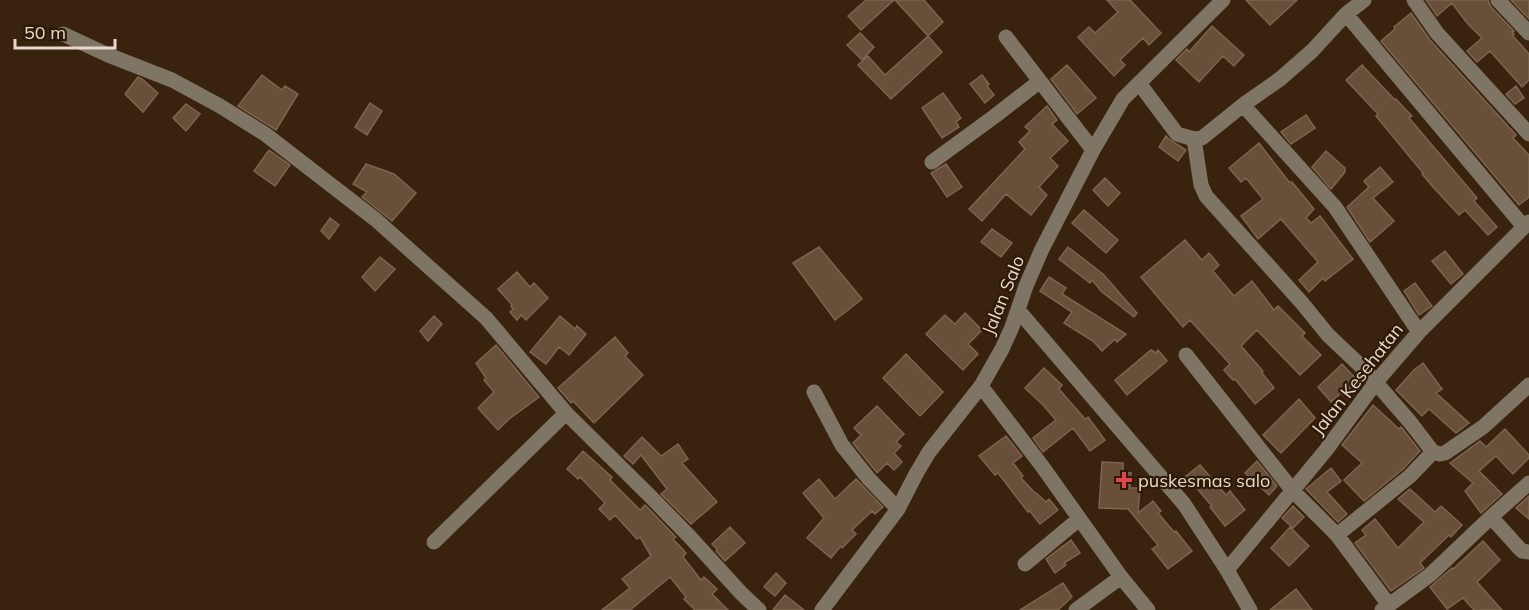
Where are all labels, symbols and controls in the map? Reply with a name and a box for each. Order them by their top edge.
scale bar [15,12,116,50]
text: 50 m [24,21,66,44]
street label: Jalan Salo [977,252,1029,338]
street label: Jalan Kesehatan [1306,318,1408,440]
place label: puskesmas salo [1138,469,1270,492]
marker: puskesmas salo [1115,471,1133,489]

